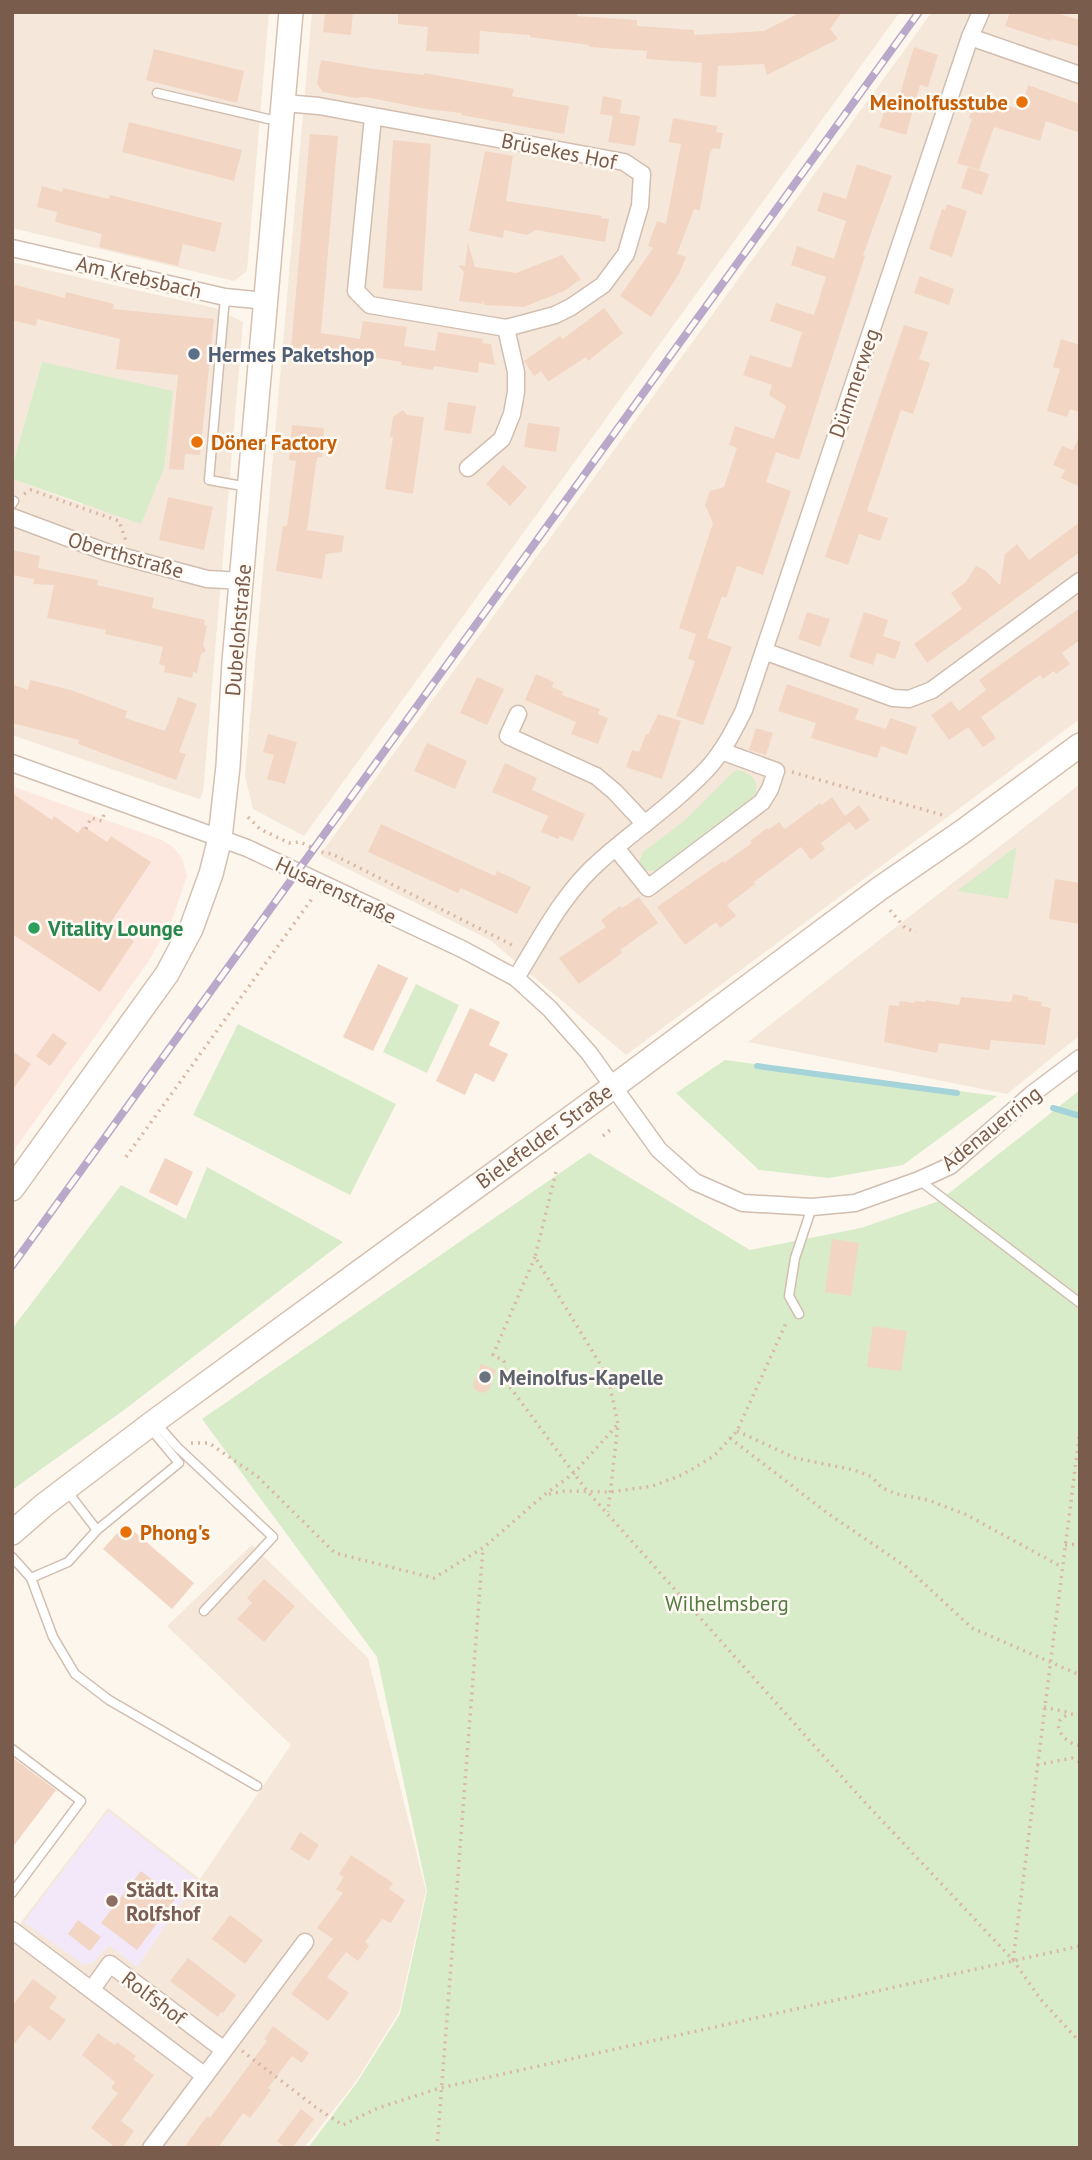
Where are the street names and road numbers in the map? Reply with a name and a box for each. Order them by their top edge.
street label: Brüsekes Hof [499,127,620,176]
street label: Am Krebsbach [74,249,204,305]
street label: Dümmerweg [823,325,885,441]
street label: Oberthstraße [65,526,187,584]
street label: Dubelohstraße [219,563,257,697]
street label: Husarenstraße [271,850,401,930]
street label: Bielefelder Straße [470,1077,618,1195]
street label: Adenauerring [936,1079,1046,1177]
street label: Rolfshof [116,1965,193,2032]

